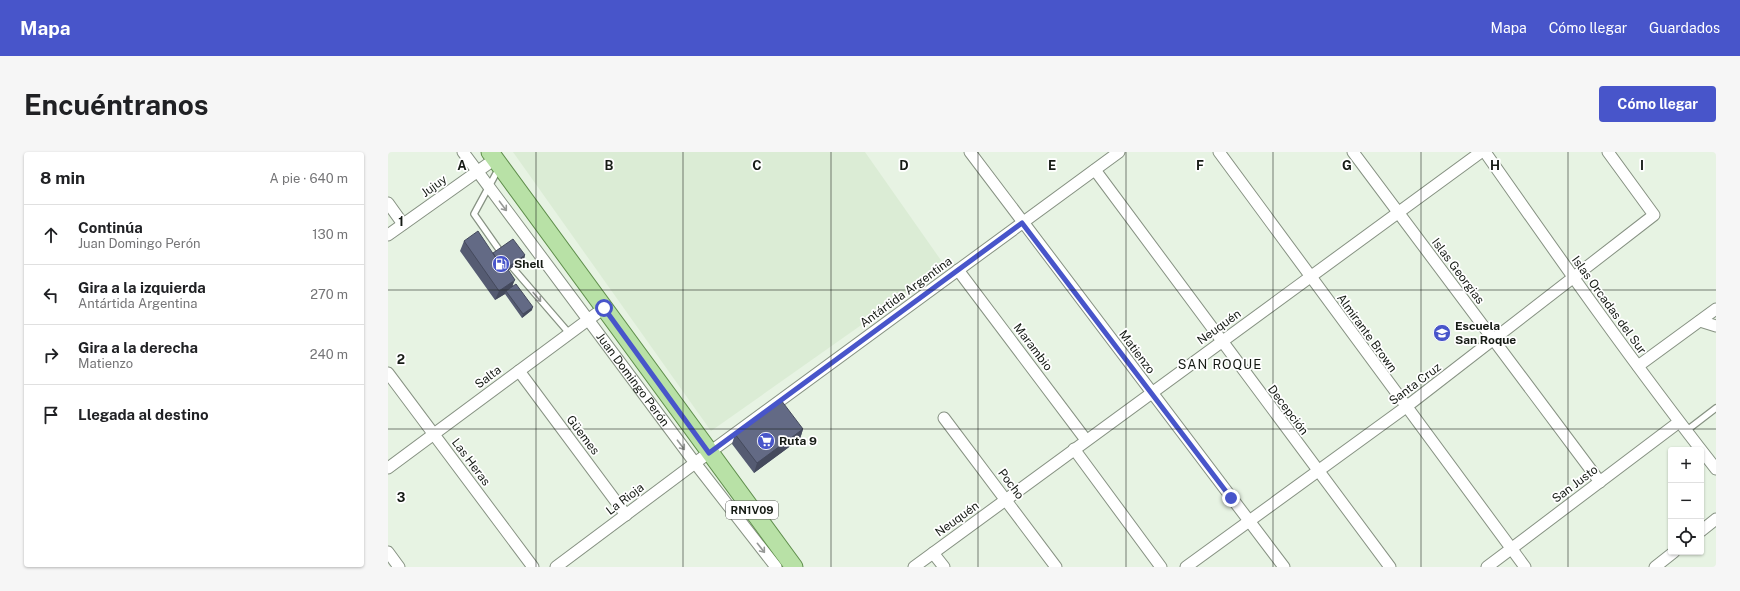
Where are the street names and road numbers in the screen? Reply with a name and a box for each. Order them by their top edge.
street label: Jujuy [418,172,450,200]
street label: Islas Georgias [1429,235,1487,307]
street label: Islas Orcadas del Sur [1569,253,1649,357]
street label: Antártida Argentina [857,254,955,330]
street label: Almirante Brown [1334,291,1400,375]
street label: Neuquén [1194,306,1244,348]
street label: Marambio [1011,321,1055,374]
street label: Matienzo [1116,327,1158,377]
street label: Juan Domingo Perón [593,330,672,429]
street label: Santa Cruz [1386,360,1444,408]
street label: Salta [472,363,504,391]
street label: Decepción [1265,382,1311,438]
street label: Güemes [564,413,602,457]
street label: Las Heras [449,436,493,488]
street label: San Justo [1549,462,1601,506]
street label: Pocho [995,466,1027,502]
street label: La Rioja [603,480,647,518]
street label: Neuquén [932,498,982,540]
road number: RN1V09 [726,501,778,519]

